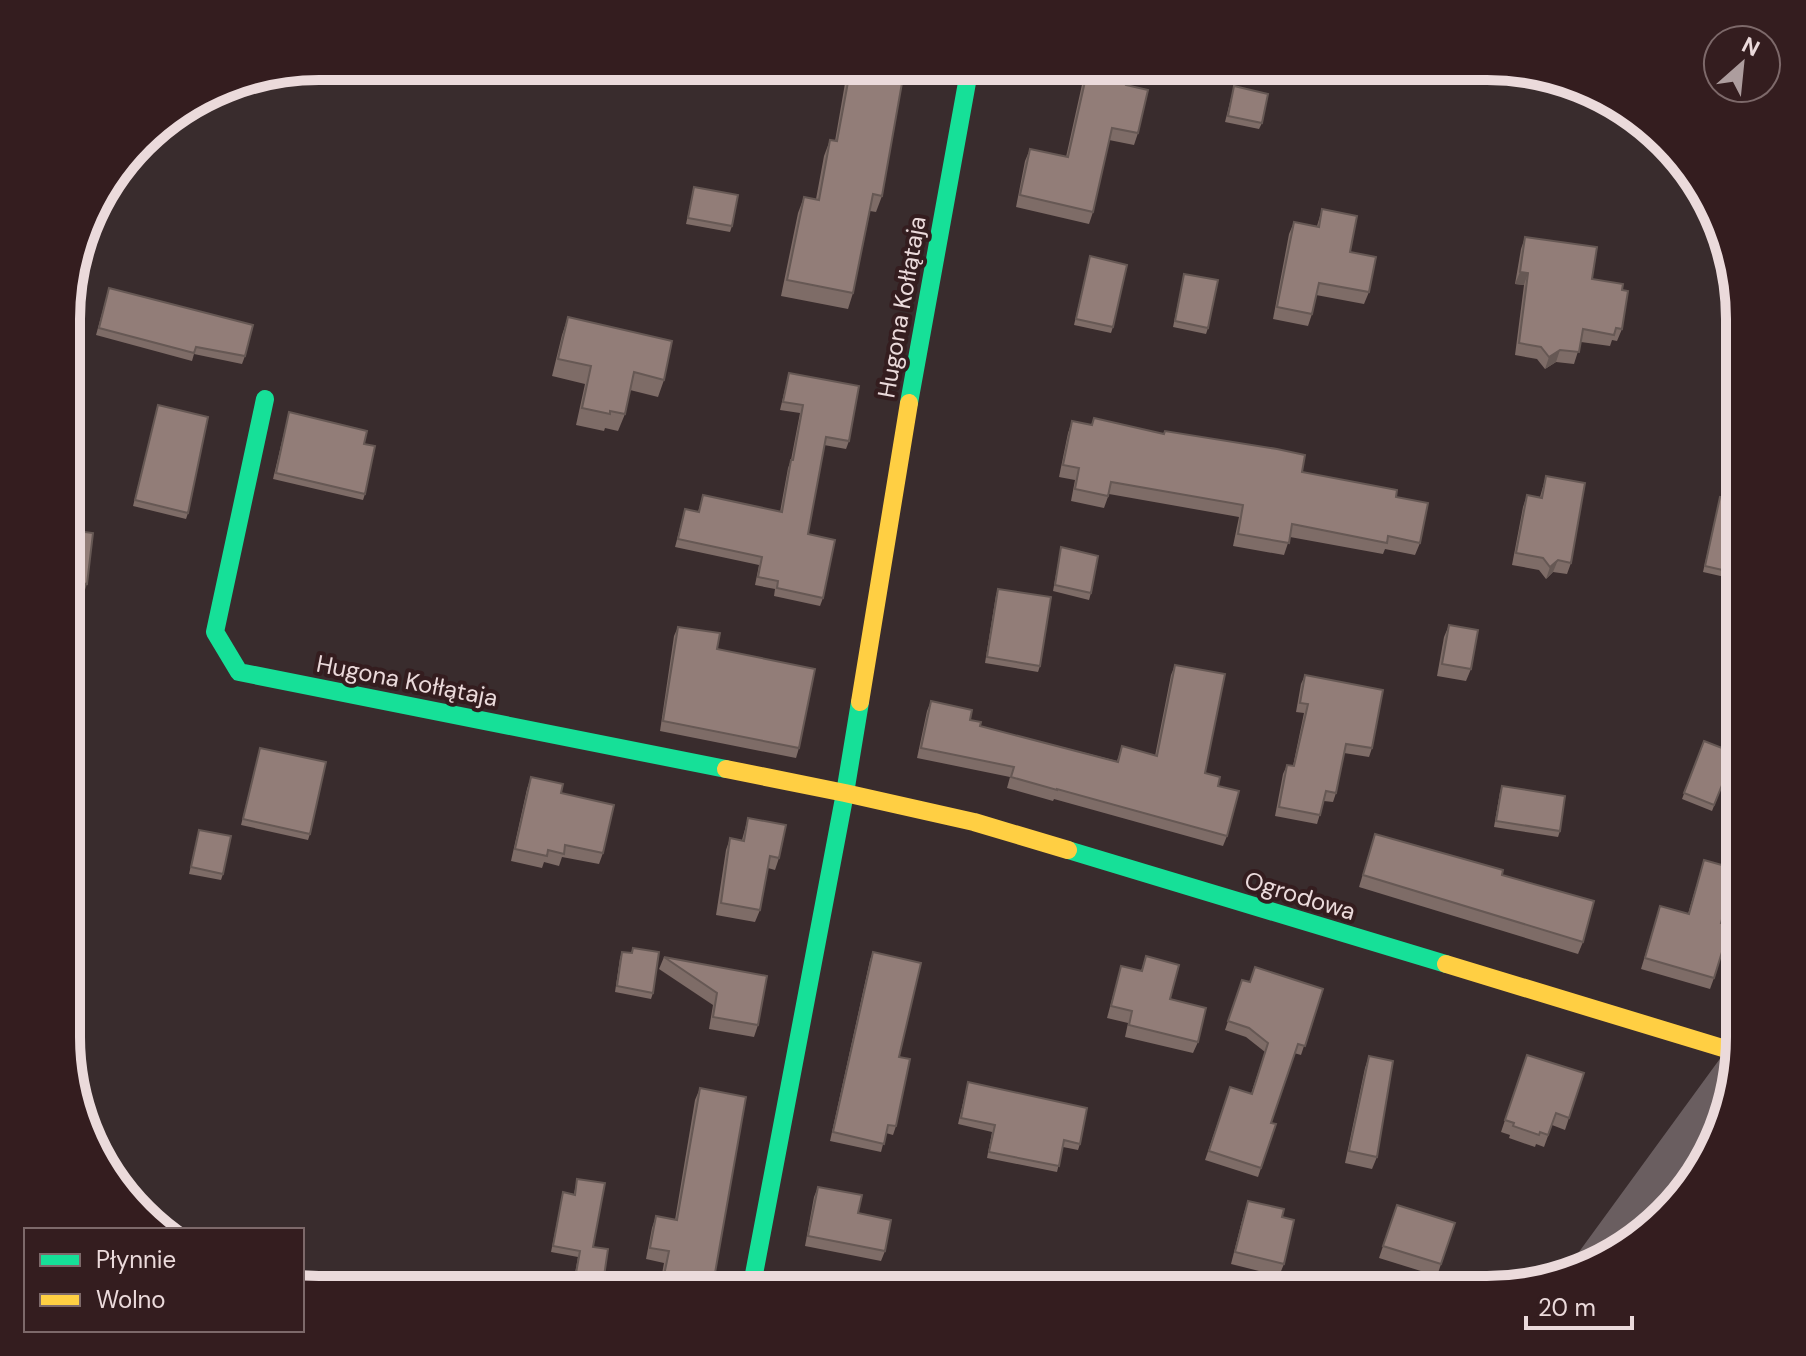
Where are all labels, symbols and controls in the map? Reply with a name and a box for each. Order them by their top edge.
north arrow [1702,24,1782,104]
text: N [1737,30,1765,63]
street label: Hugona Kołłątaja [870,214,933,400]
street label: Hugona Kołłątaja [314,648,500,713]
street label: Ogrodowa [1241,864,1359,927]
legend [24,1228,304,1332]
text: Płynnie [96,1244,176,1275]
scale bar [1526,1280,1632,1330]
text: Wolno [96,1284,166,1315]
text: 20 m [1538,1292,1596,1323]

